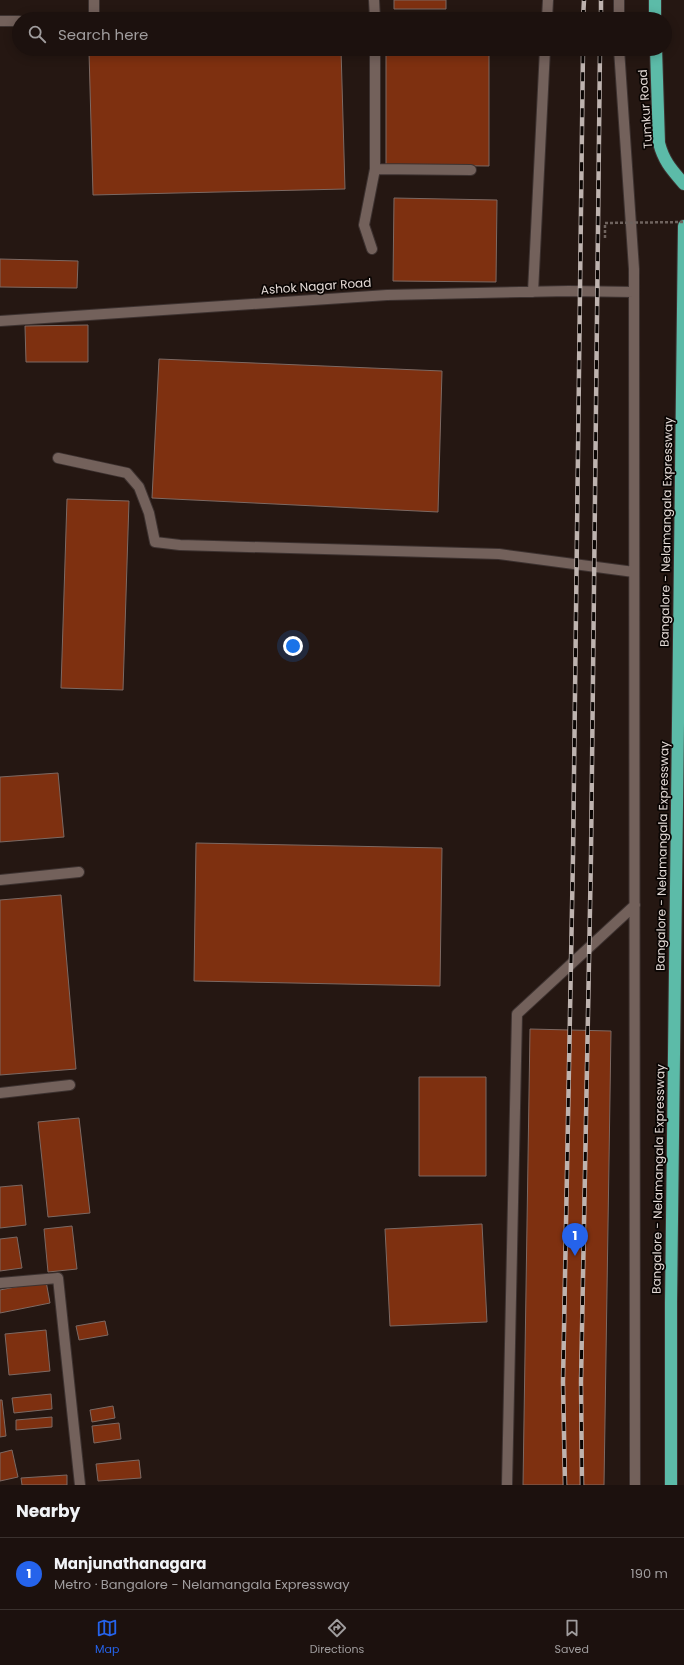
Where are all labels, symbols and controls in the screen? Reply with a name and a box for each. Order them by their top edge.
search box [12,12,672,56]
icon: search [26,23,48,45]
text: Search here [58,24,148,45]
street label: Tumkur Road [634,69,656,149]
street label: Ashok Nagar Road [260,274,372,298]
street label: Bangalore - Nelamangala Expressway [655,417,677,647]
your location [283,636,303,656]
street label: Bangalore - Nelamangala Expressway [651,741,673,971]
street label: Bangalore - Nelamangala Expressway [647,1064,669,1294]
pin: 1 [562,1223,588,1256]
text: Nearby [16,1499,80,1523]
text: Manjunathanagara [54,1553,207,1574]
text: 1 [27,1564,31,1583]
text: 190 m [631,1564,668,1583]
text: Metro · Bangalore - Nelamangala Expressway [54,1575,350,1594]
tab: Map [95,1617,119,1658]
tab: Directions [310,1617,364,1658]
tab: Saved [555,1617,589,1658]

